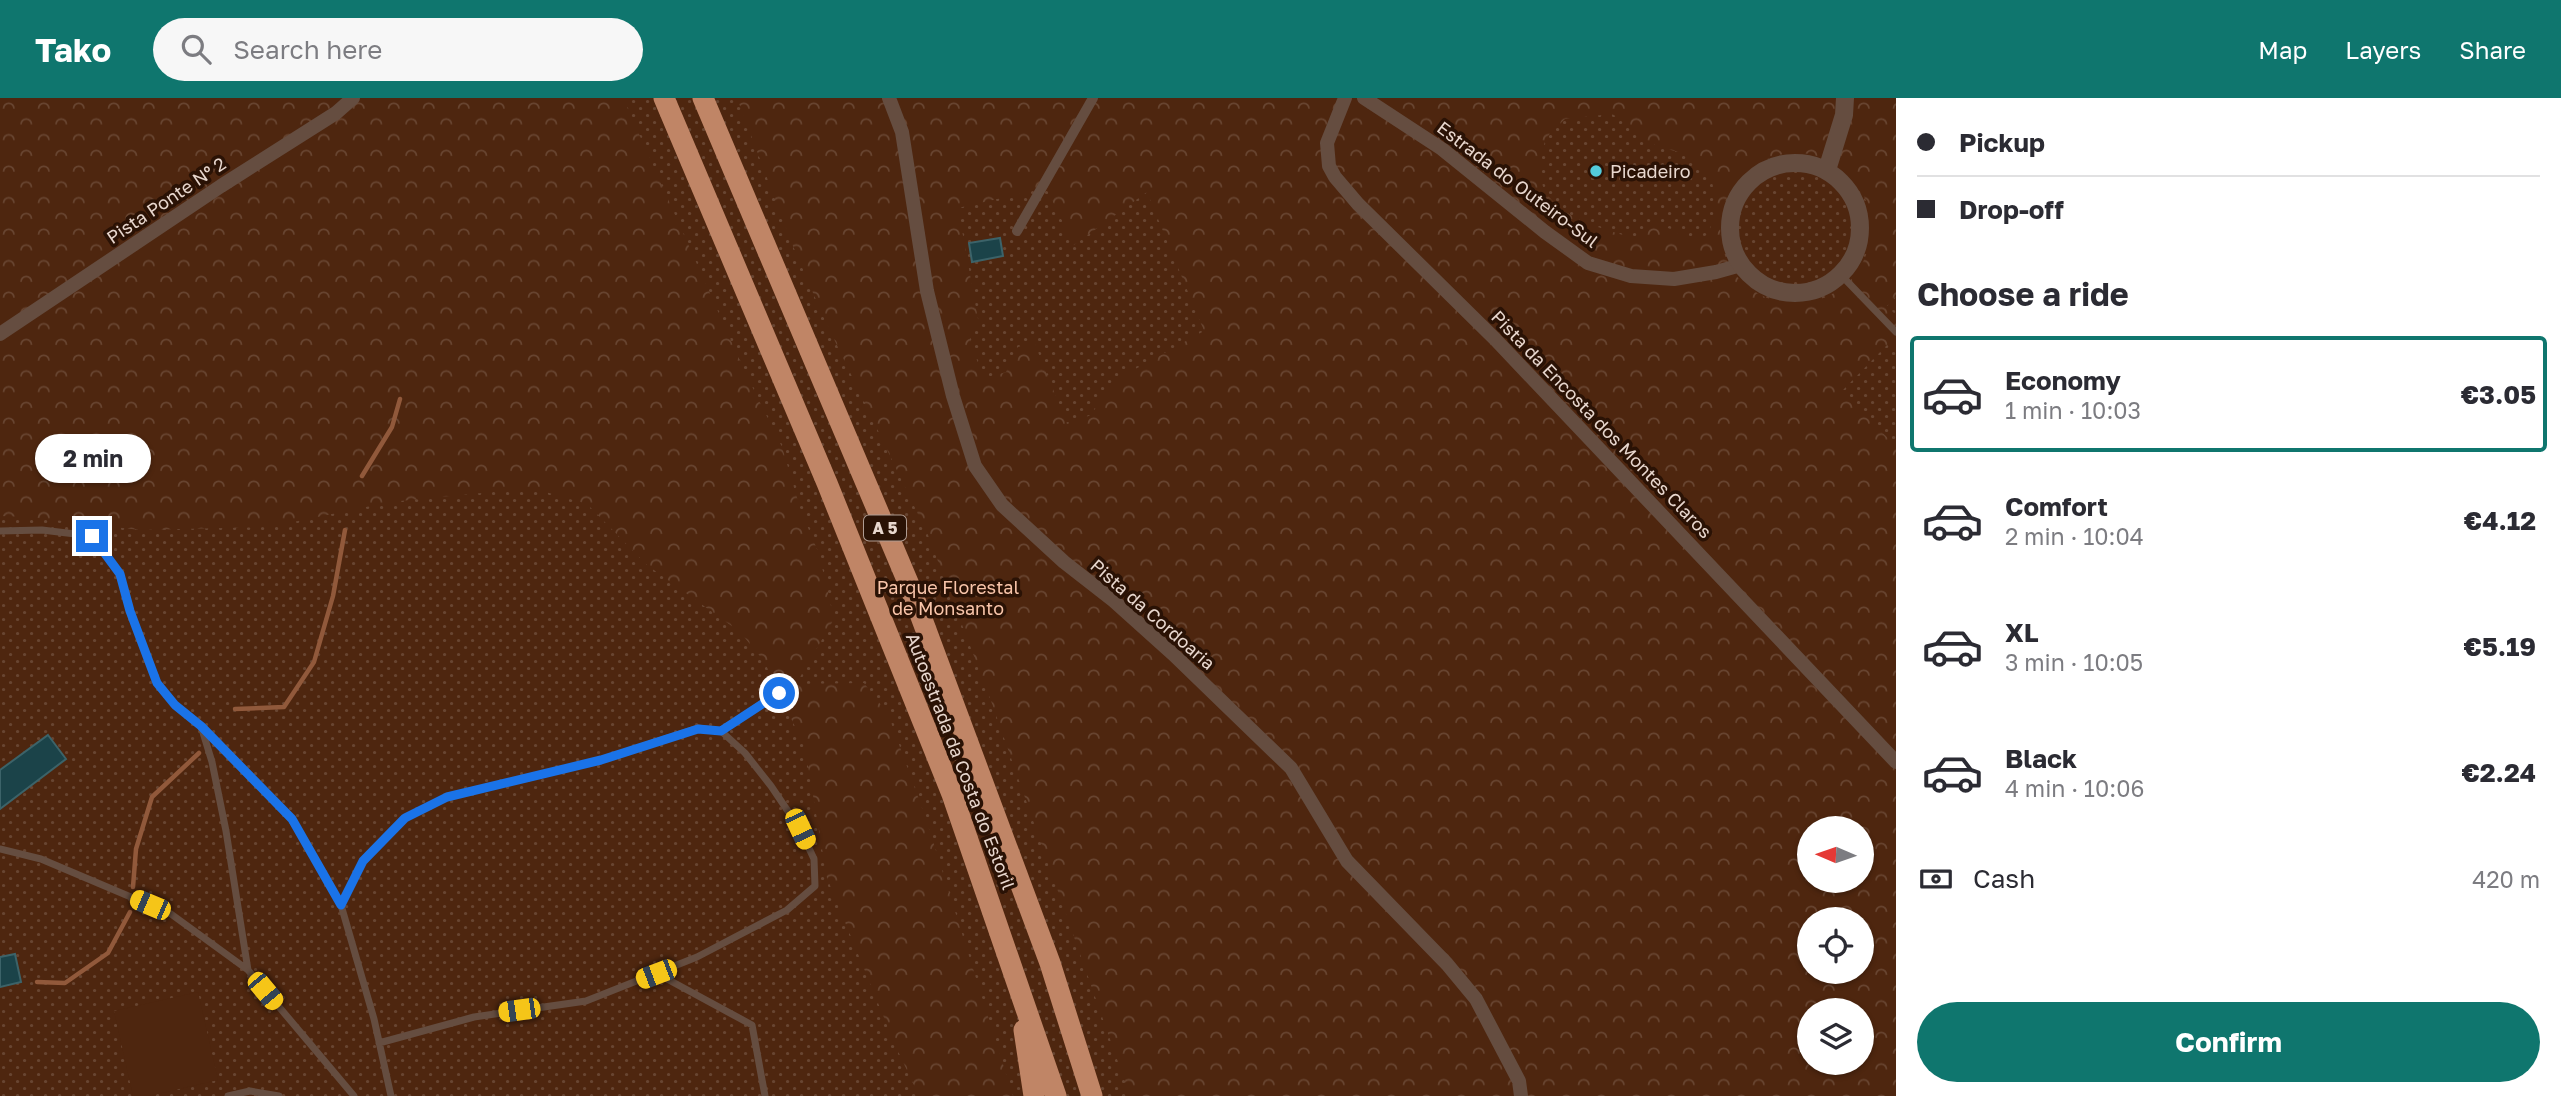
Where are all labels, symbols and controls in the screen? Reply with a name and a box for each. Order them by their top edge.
search box [153,18,643,81]
text: Tako [35,30,111,69]
icon: search [177,30,215,68]
text: Search here [233,34,382,65]
text: Map [2258,35,2307,64]
text: Layers [2345,35,2421,64]
text: Share [2459,35,2526,64]
street label: Estrada do Outeiro-Sul [1433,116,1603,252]
text: Pickup [1959,127,2045,158]
street label: Pista Ponte Nº 2 [102,152,230,248]
place label: Picadeiro [1610,160,1691,182]
marker: Picadeiro [1588,163,1604,179]
text: Drop-off [1959,194,2064,225]
text: Choose a ride [1917,275,2129,313]
street label: Pista da Encosta dos Montes Claros [1487,306,1717,542]
icon: car [1921,363,1984,426]
text: Economy [2005,365,2121,396]
text: €3.05 [2461,379,2536,410]
text: 1 min · 10:03 [2005,396,2141,424]
callout: 2 min [34,434,150,484]
text: 2 min [63,444,123,472]
icon: car [1921,489,1984,552]
text: Comfort [2005,491,2108,522]
text: €4.12 [2464,505,2536,536]
road number: A 5 [864,516,906,540]
route end [76,520,108,552]
text: 2 min · 10:04 [2005,522,2144,550]
street label: Pista da Cordoaria [1086,554,1220,674]
park label: Parque Florestal de Monsanto [877,576,1020,619]
icon: car [1921,615,1984,678]
text: XL [2005,617,2039,648]
street label: Autoestrada da Costa do Estoril [902,630,1020,893]
text: €5.19 [2464,631,2536,662]
text: 3 min · 10:05 [2005,648,2143,676]
route start [763,677,795,709]
icon: car [1921,741,1984,804]
text: Black [2005,743,2077,774]
text: €2.24 [2461,757,2536,788]
text: 4 min · 10:06 [2005,774,2144,802]
car [782,806,819,852]
north arrow [1797,816,1874,892]
map controls [1797,816,1874,1075]
icon: cash [1917,860,1955,898]
text: Cash [1973,863,2035,894]
text: 420 m [2472,865,2540,893]
car [127,887,174,923]
button: locate [1797,907,1874,984]
car [633,957,680,991]
car [244,968,287,1014]
car [497,997,542,1023]
button: layers [1797,998,1874,1075]
button: Confirm [1917,1002,2540,1082]

